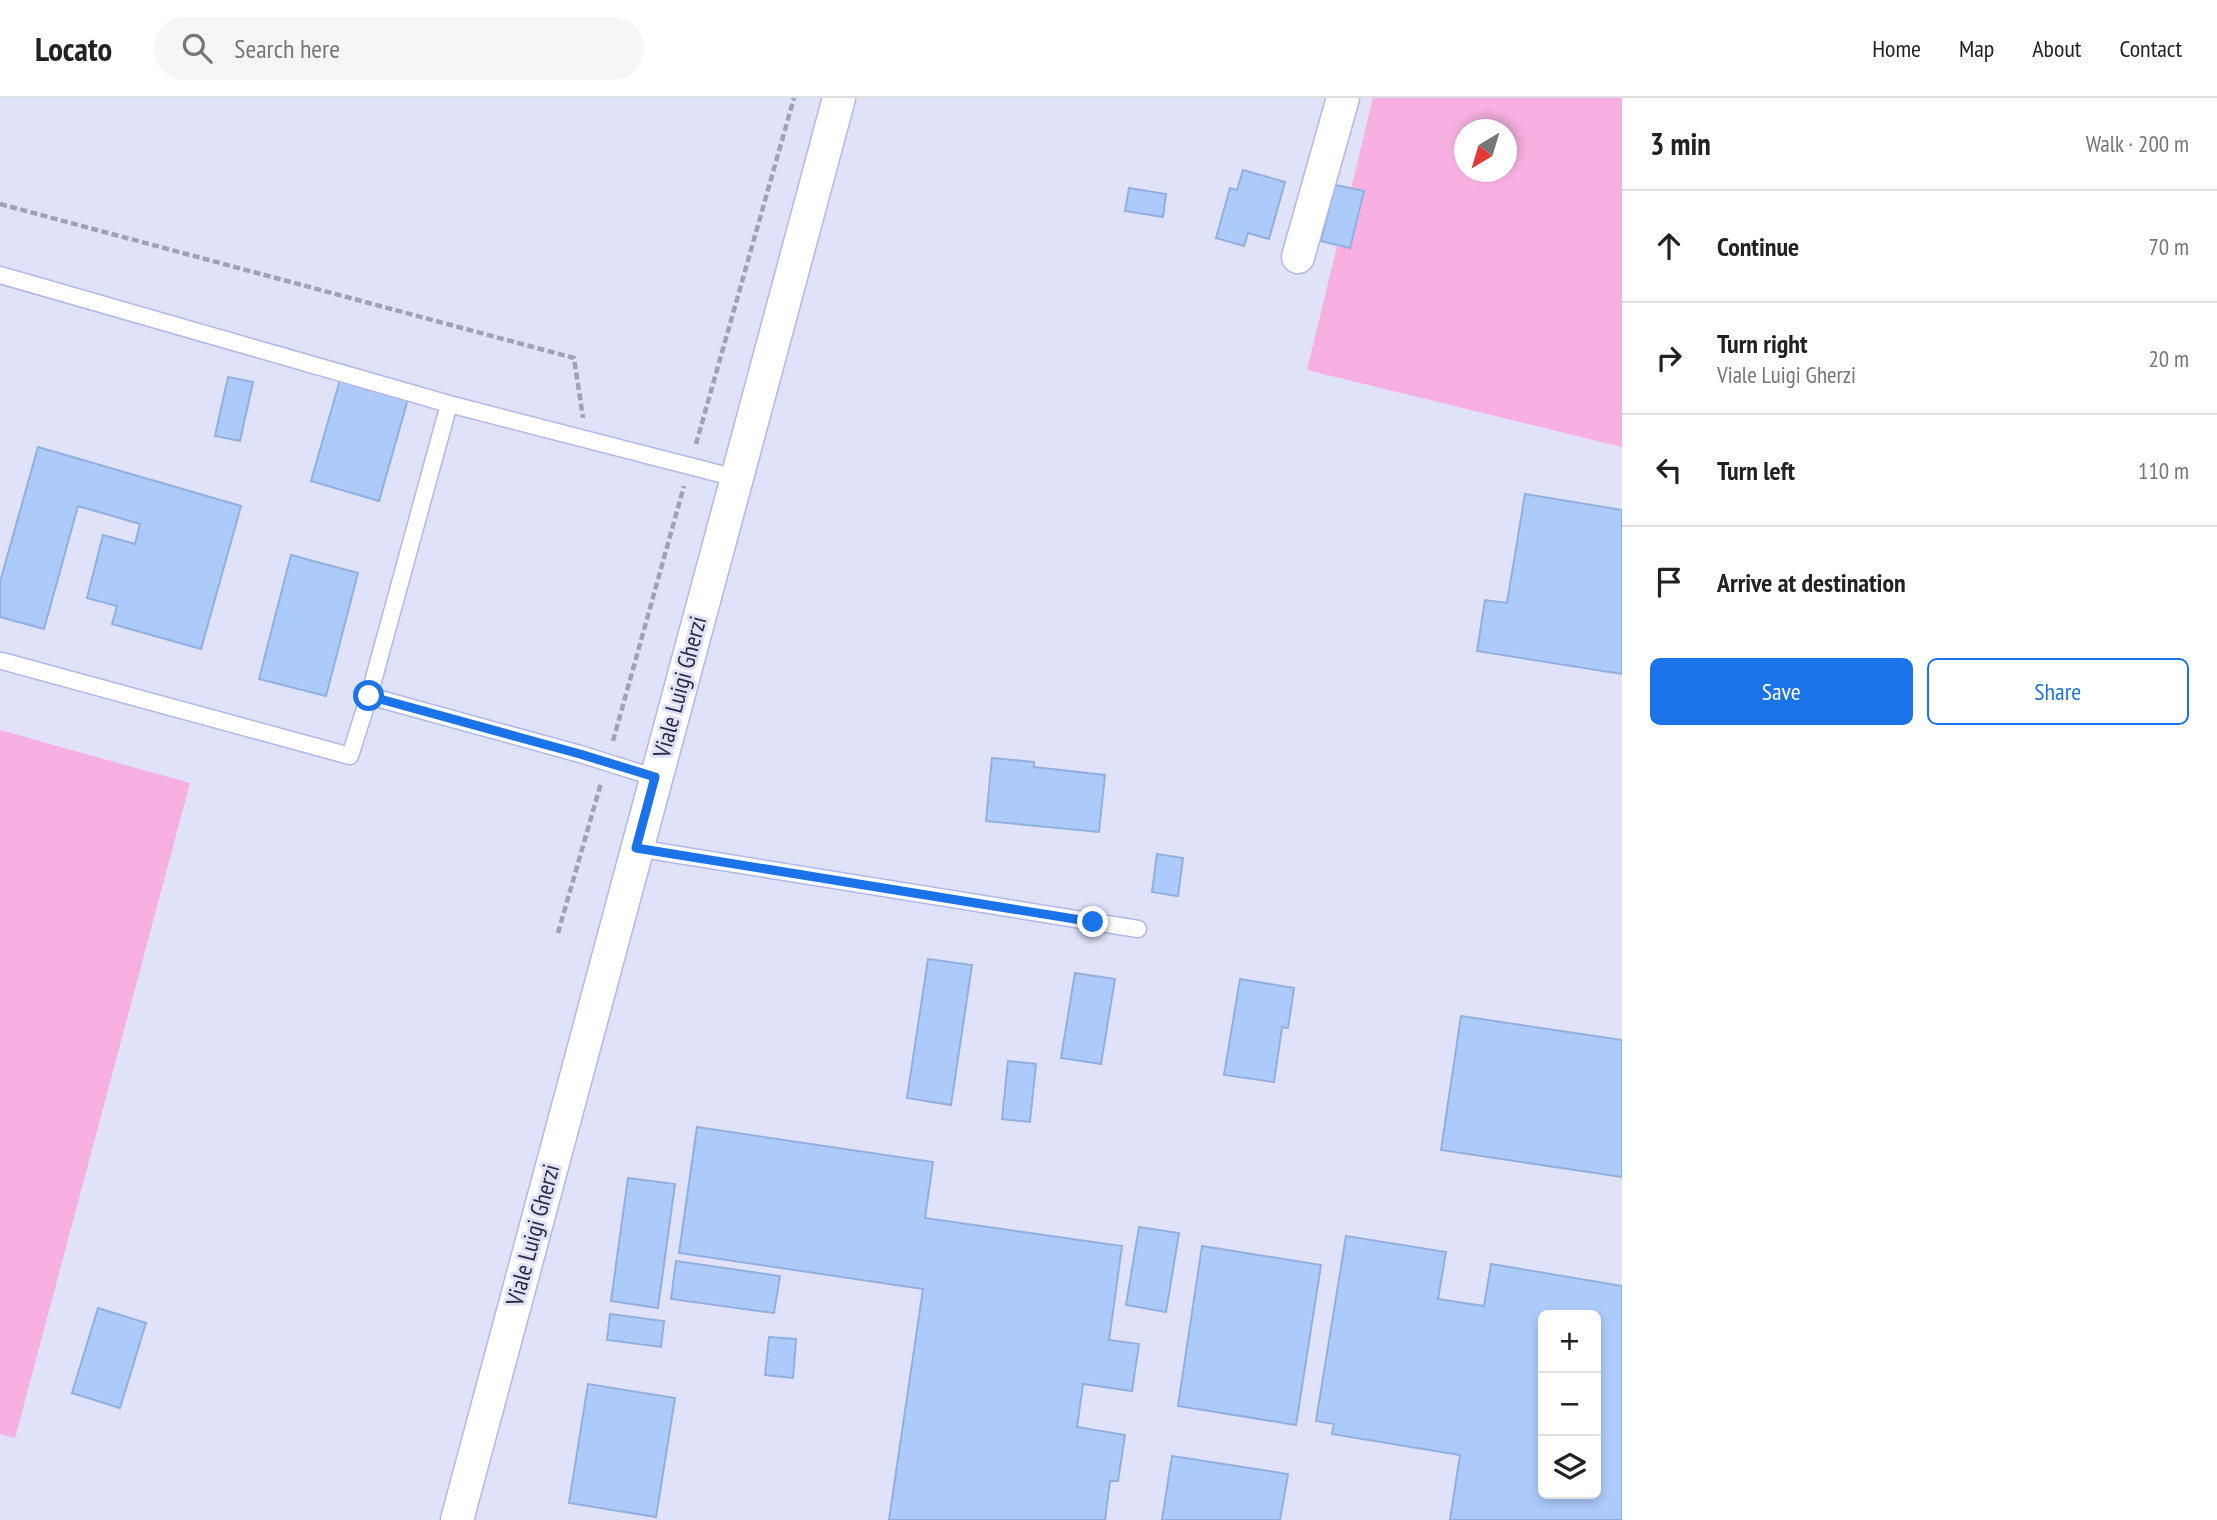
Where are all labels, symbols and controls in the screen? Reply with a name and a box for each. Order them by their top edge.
search box [154,17,644,80]
text: Locato [35,27,112,70]
icon: search [178,29,216,67]
text: Search here [234,32,340,65]
text: Home [1872,33,1921,64]
text: Map [1959,33,1994,64]
text: About [2032,33,2081,64]
text: Contact [2119,33,2182,64]
north arrow [1454,119,1517,182]
text: 3 min [1650,124,1711,163]
text: Walk · 200 m [2086,129,2189,158]
icon: ahead [1650,227,1688,265]
text: Continue [1717,230,1799,263]
text: 70 m [2148,232,2189,261]
text: Turn right [1717,327,1808,360]
icon: right [1650,339,1688,377]
text: 20 m [2148,344,2189,373]
text: Viale Luigi Gherzi [1717,360,1856,389]
icon: left [1650,451,1688,489]
text: Turn left [1717,454,1795,487]
text: 110 m [2138,456,2189,485]
icon: arrive [1650,563,1688,601]
text: Arrive at destination [1717,566,1906,599]
street label: Viale Luigi Gherzi [646,613,713,762]
button: Save [1650,658,1913,725]
button: Share [1927,658,2189,725]
route start [353,680,384,711]
route end [1077,906,1108,937]
street label: Viale Luigi Gherzi [499,1161,566,1310]
map controls [1538,1310,1601,1499]
button: + [1538,1310,1601,1373]
button: − [1538,1373,1601,1436]
button: layers [1538,1436,1601,1499]

